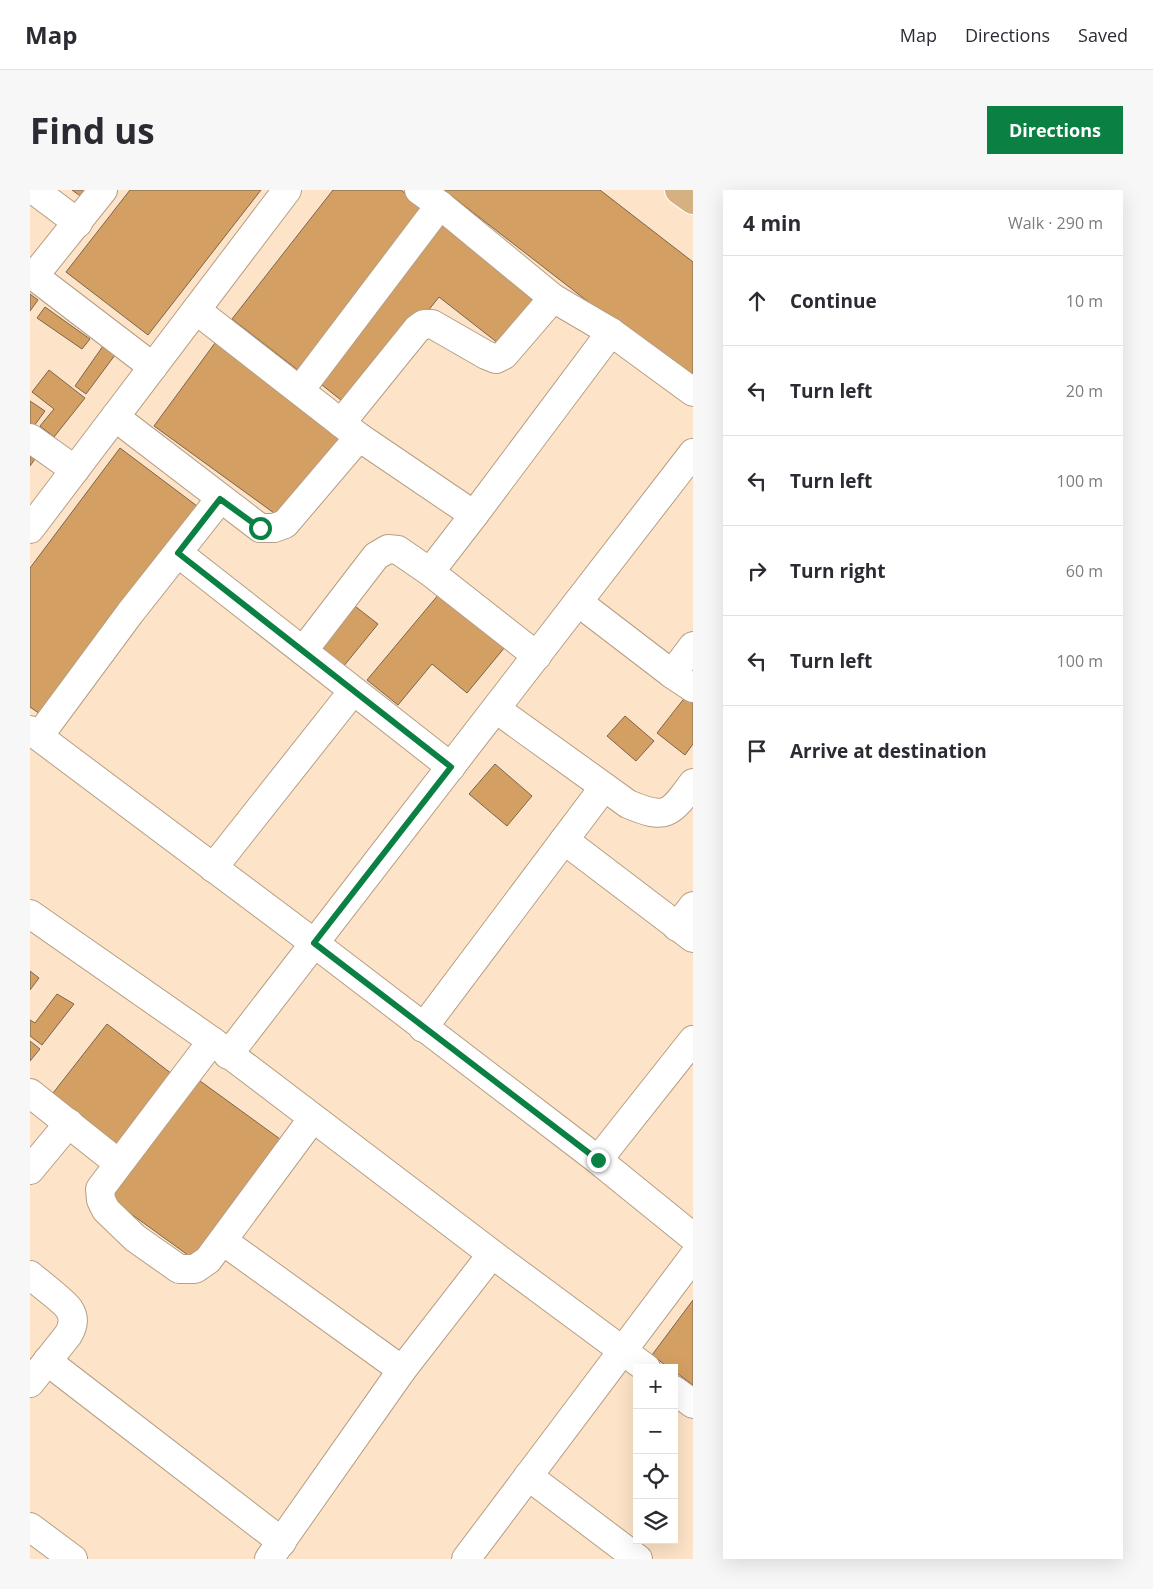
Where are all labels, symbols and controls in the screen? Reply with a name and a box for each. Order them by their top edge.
text: Map [25,18,77,51]
text: Map [900,23,937,47]
text: Directions [965,23,1050,47]
text: Saved [1078,23,1128,47]
button: Directions [987,106,1123,154]
text: Find us [30,107,155,154]
text: 4 min [743,209,801,237]
text: Walk · 290 m [1008,212,1103,234]
icon: ahead [743,287,771,315]
text: Continue [790,288,877,314]
text: 10 m [1066,290,1103,312]
icon: left [743,377,771,405]
text: Turn left [790,378,872,404]
text: 20 m [1066,380,1103,402]
icon: left [743,467,771,495]
text: Turn left [790,468,872,494]
text: 100 m [1057,470,1103,492]
route start [249,517,272,540]
icon: right [743,557,771,585]
text: Turn right [790,558,885,584]
text: 60 m [1066,560,1103,582]
icon: left [743,647,771,675]
text: Turn left [790,648,872,674]
text: 100 m [1057,650,1103,672]
icon: arrive [743,737,771,765]
text: Arrive at destination [790,738,987,764]
route end [587,1149,610,1172]
map controls [633,1364,678,1544]
button: + [633,1364,678,1409]
button: − [633,1409,678,1454]
button: locate [633,1454,678,1499]
button: layers [633,1499,678,1544]

